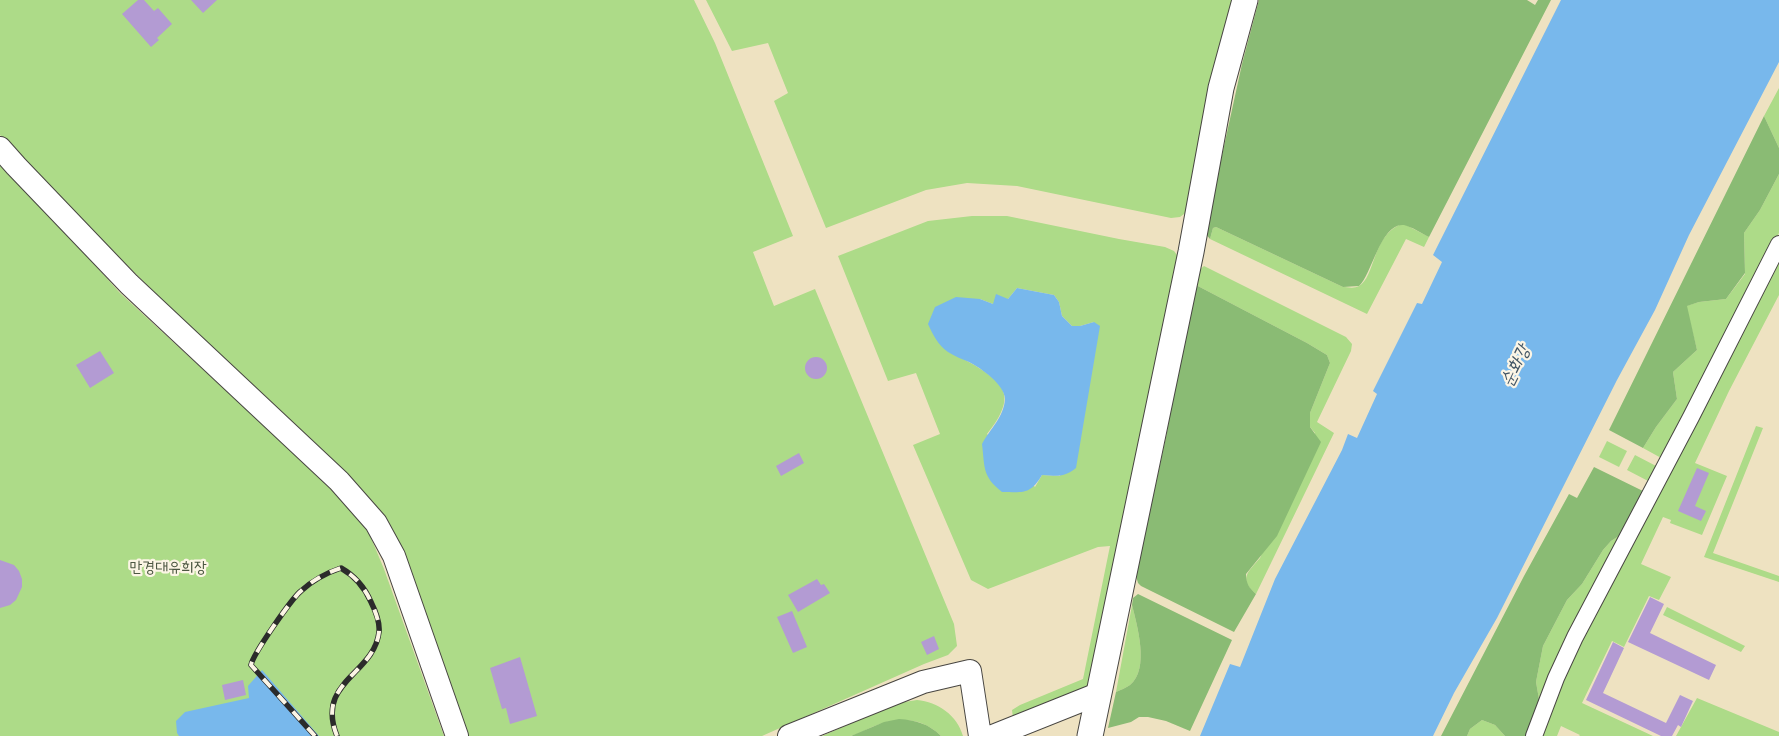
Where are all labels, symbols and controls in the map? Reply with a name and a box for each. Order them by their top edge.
water label: 순화강 [1497,342,1535,390]
park label: 만경대유희장 [129,558,207,578]

